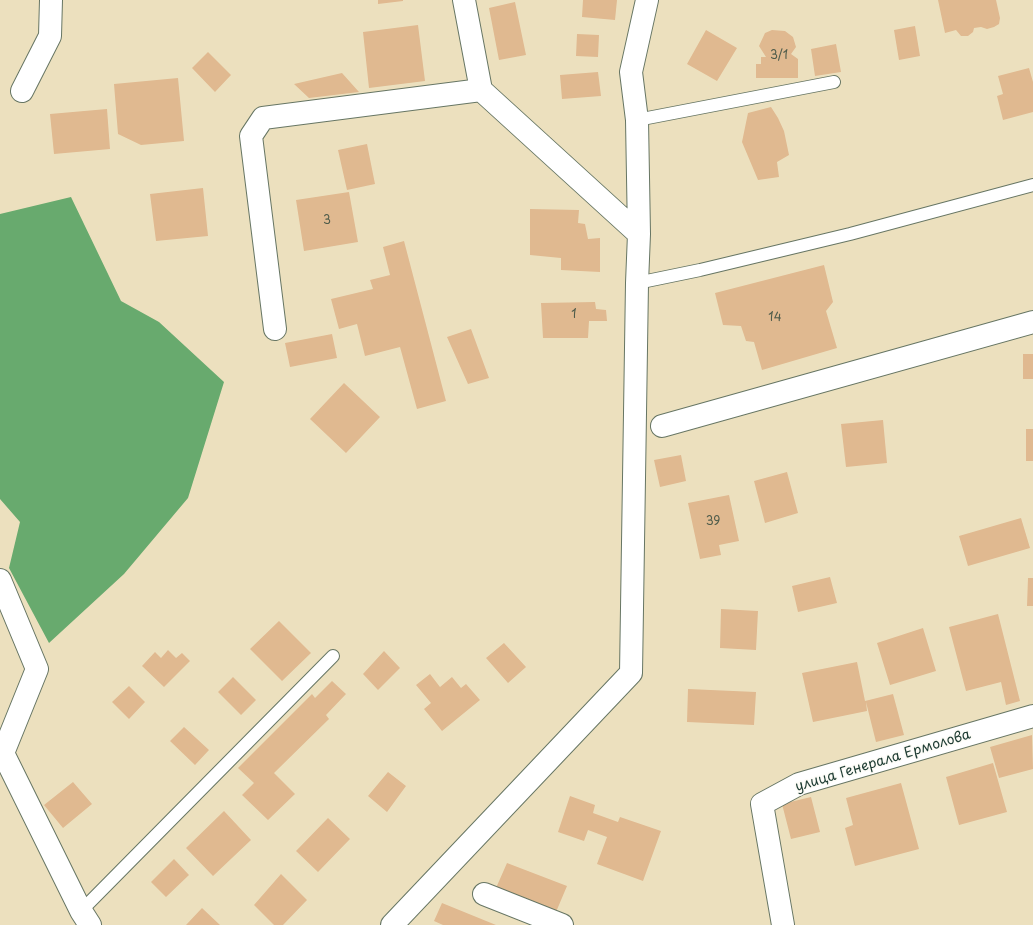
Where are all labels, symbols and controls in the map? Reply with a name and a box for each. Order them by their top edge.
house number: 3/1 [770,49,788,63]
house number: 3 [323,214,331,228]
house number: 1 [571,308,577,322]
house number: 14 [768,311,782,325]
house number: 39 [706,515,720,529]
street label: улица Генерала Ермолова [793,726,973,796]

